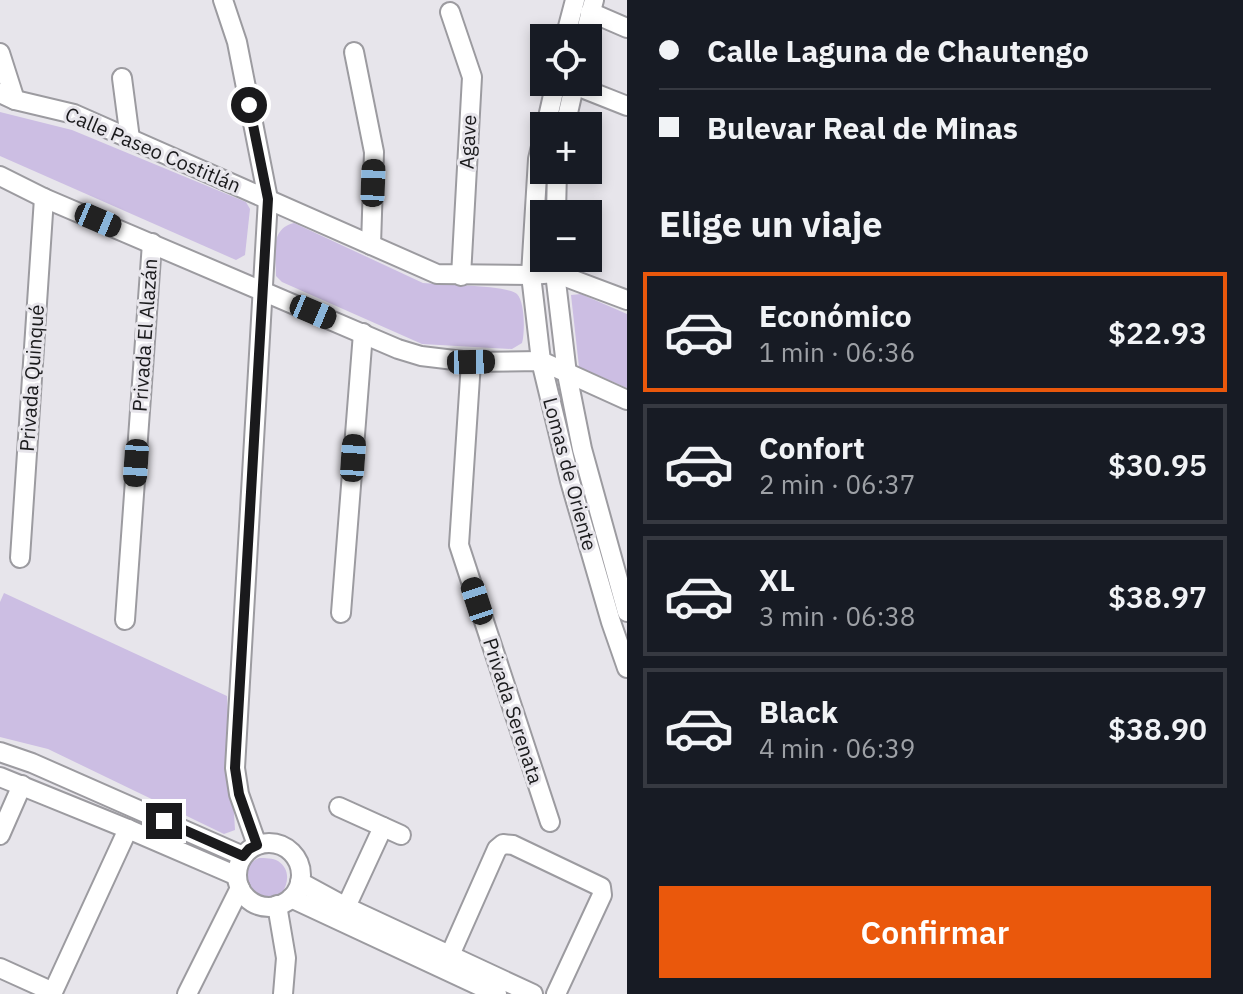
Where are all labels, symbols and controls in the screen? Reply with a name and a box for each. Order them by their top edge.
map controls [530,24,602,272]
button: locate [530,24,602,96]
text: Calle Laguna de Chautengo [707,31,1089,70]
route start [231,87,267,123]
street label: Calle Paseo Costitlán [61,100,245,199]
text: Bulevar Real de Minas [707,108,1018,147]
button: + [530,112,602,184]
street label: Agave [453,114,482,170]
car [360,159,386,207]
car [71,200,125,240]
button: − [530,200,602,272]
text: Elige un viaje [659,200,883,247]
street label: Privada El Alazán [126,257,163,413]
car [286,292,340,332]
icon: car [663,296,735,368]
text: Económico [759,296,912,335]
street label: Privada Quinqué [13,303,50,452]
text: $22.93 [1108,313,1207,352]
text: 1 min · 06:36 [759,335,915,369]
car [447,350,495,374]
street label: Lomas de Oriente [537,394,604,554]
icon: car [663,428,735,500]
text: Confort [759,428,865,467]
car [339,433,367,483]
car [122,438,150,488]
text: $30.95 [1108,445,1207,484]
text: 2 min · 06:37 [759,467,915,501]
icon: car [663,560,735,632]
text: XL [759,560,795,599]
car [458,574,496,628]
text: $38.97 [1108,577,1207,616]
text: 3 min · 06:38 [759,599,915,633]
street label: Privada Serenata [477,634,550,788]
icon: car [663,692,735,764]
text: Black [759,692,838,731]
text: $38.90 [1108,709,1207,748]
text: 4 min · 06:39 [759,731,915,765]
route end [146,803,182,839]
button: Confirmar [659,886,1211,978]

